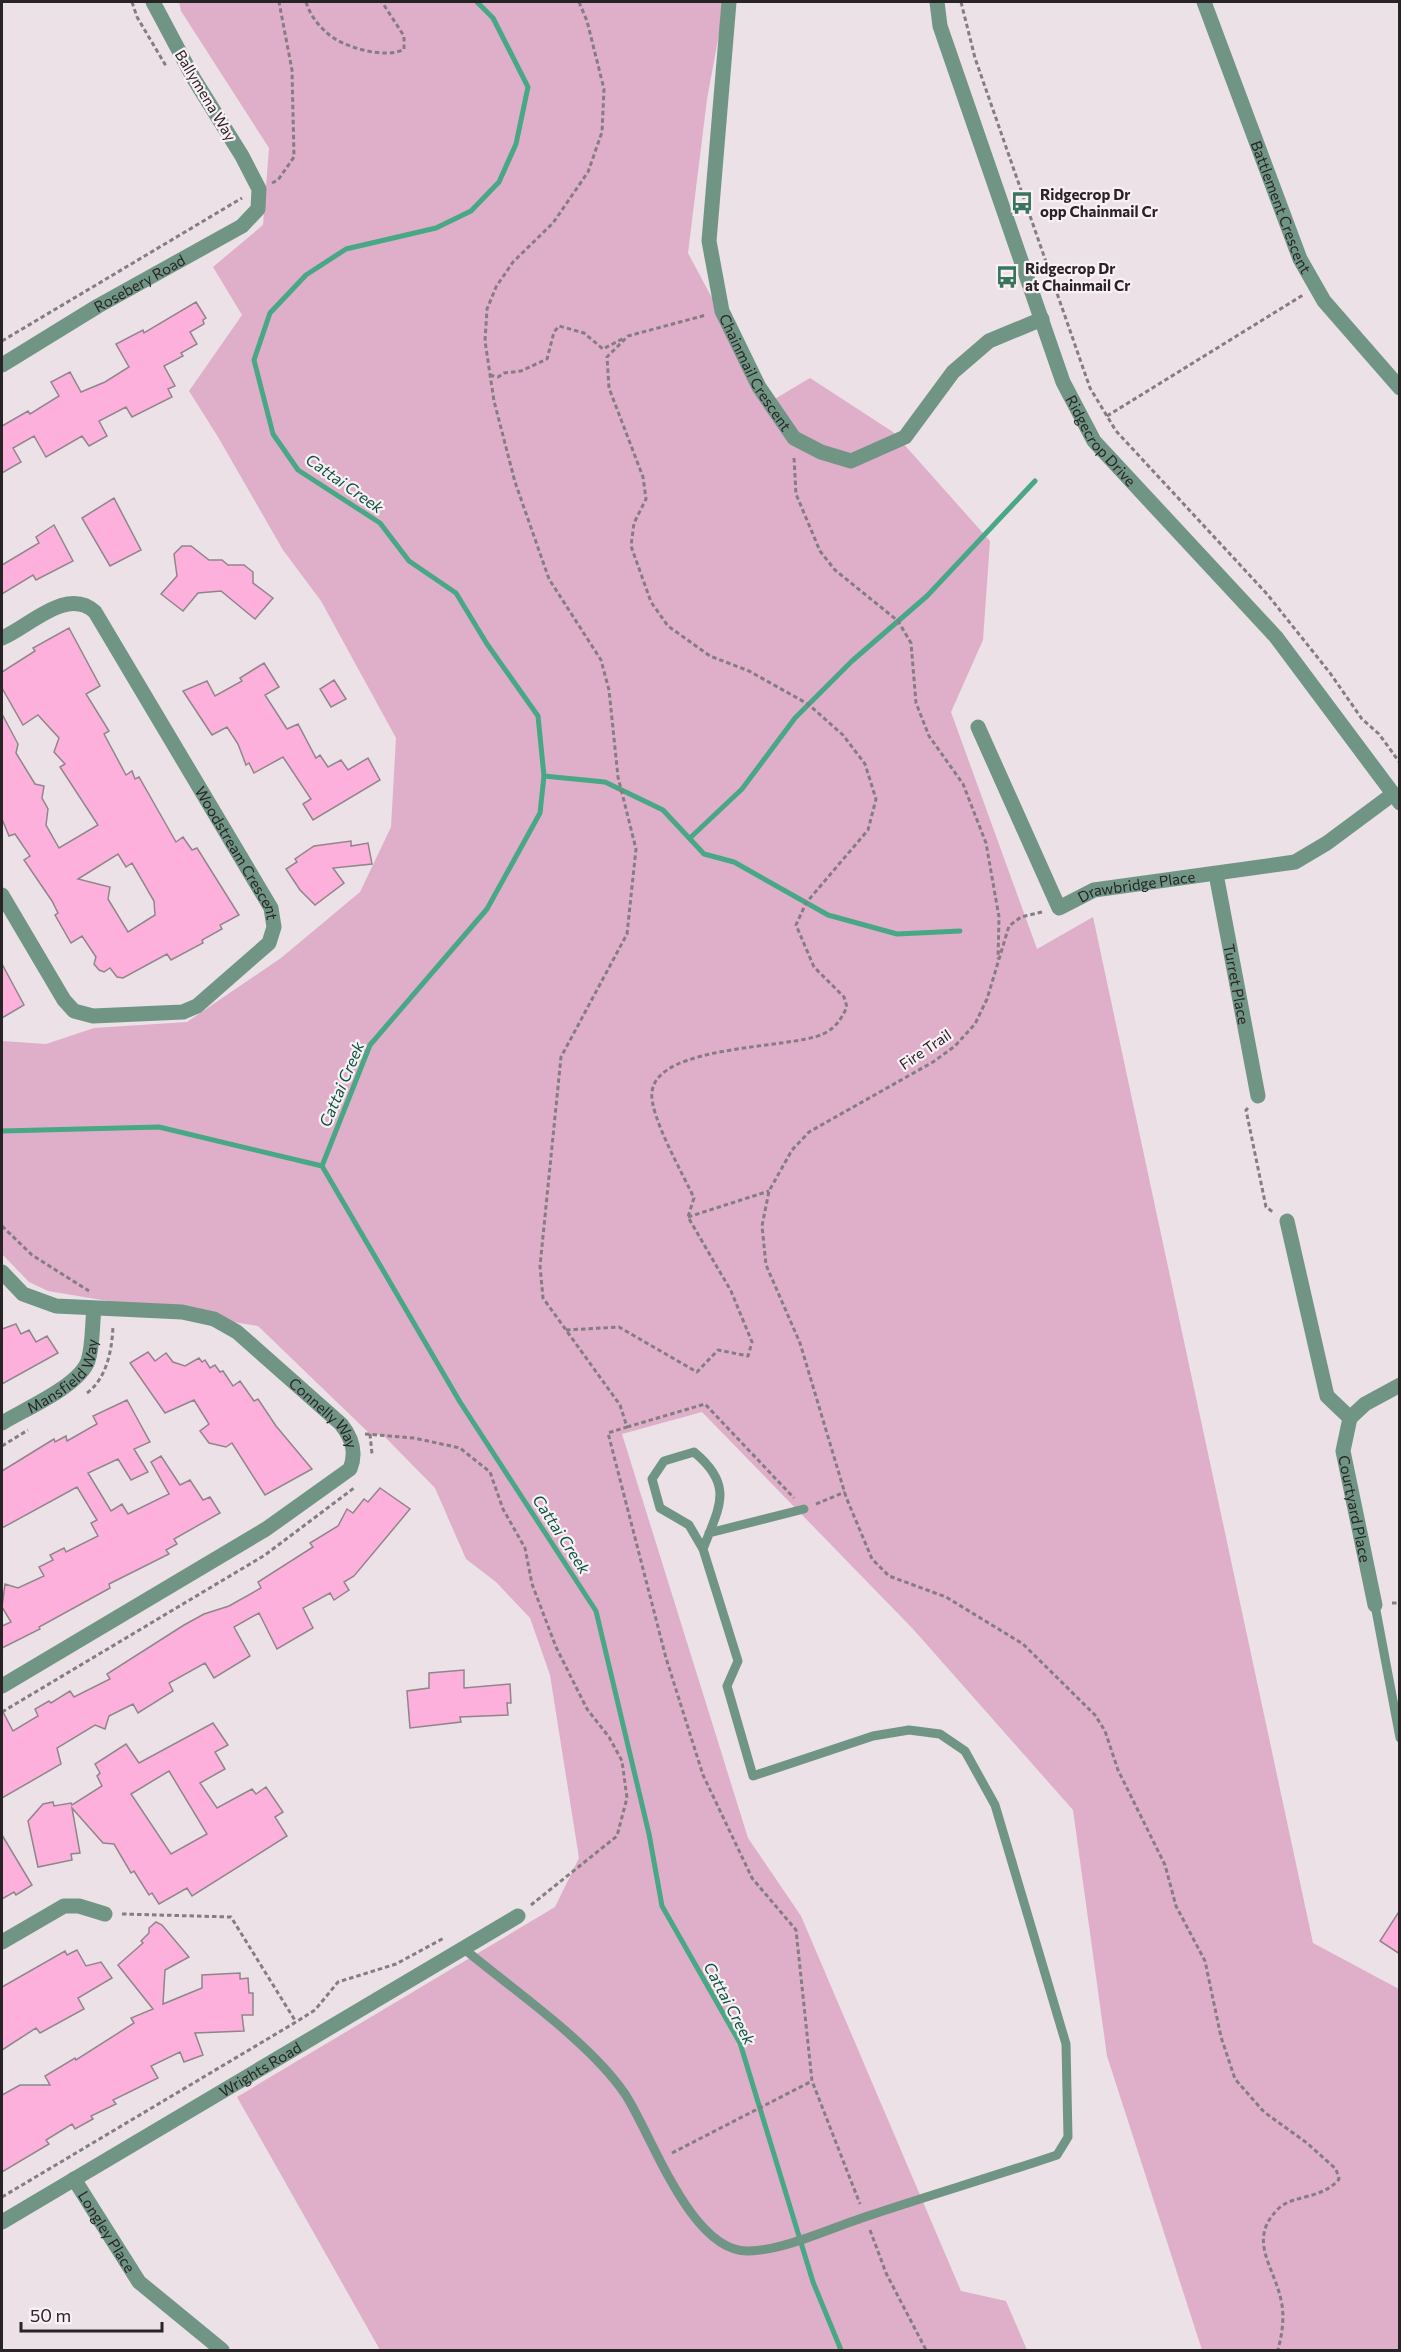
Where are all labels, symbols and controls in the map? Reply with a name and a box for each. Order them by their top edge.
street label: Ballymena Way [172,46,240,144]
street label: Battlement Crescent [1248,138,1315,277]
place label: Ridgecrop Dr opp Chainmail Cr [1040,185,1158,220]
bus stop icon: Ridgecrop Dr opp Chainmail Cr [1009,190,1035,216]
street label: Rosebery Road [91,250,188,316]
place label: Ridgecrop Dr at Chainmail Cr [1025,259,1130,294]
bus stop icon: Ridgecrop Dr at Chainmail Cr [994,264,1020,290]
street label: Chainmail Crescent [716,311,795,434]
street label: Ridgecrop Drive [1062,392,1140,490]
water label: Cattai Creek [302,449,388,517]
street label: Woodstream Crescent [192,783,282,921]
street label: Drawbridge Place [1075,867,1196,906]
street label: Turret Place [1220,942,1253,1026]
street label: Fire Trail [896,1025,954,1073]
water label: Cattai Creek [315,1038,368,1129]
street label: Mansfield Way [24,1338,101,1417]
street label: Connelly Way [286,1374,362,1450]
street label: Courtyard Place [1335,1454,1375,1564]
water label: Cattai Creek [529,1491,595,1577]
water label: Cattai Creek [700,1959,760,2048]
street label: Wrights Road [216,2038,304,2100]
street label: Longley Place [75,2187,140,2276]
scale bar [21,2295,162,2333]
text: 50 m [30,2304,71,2326]

